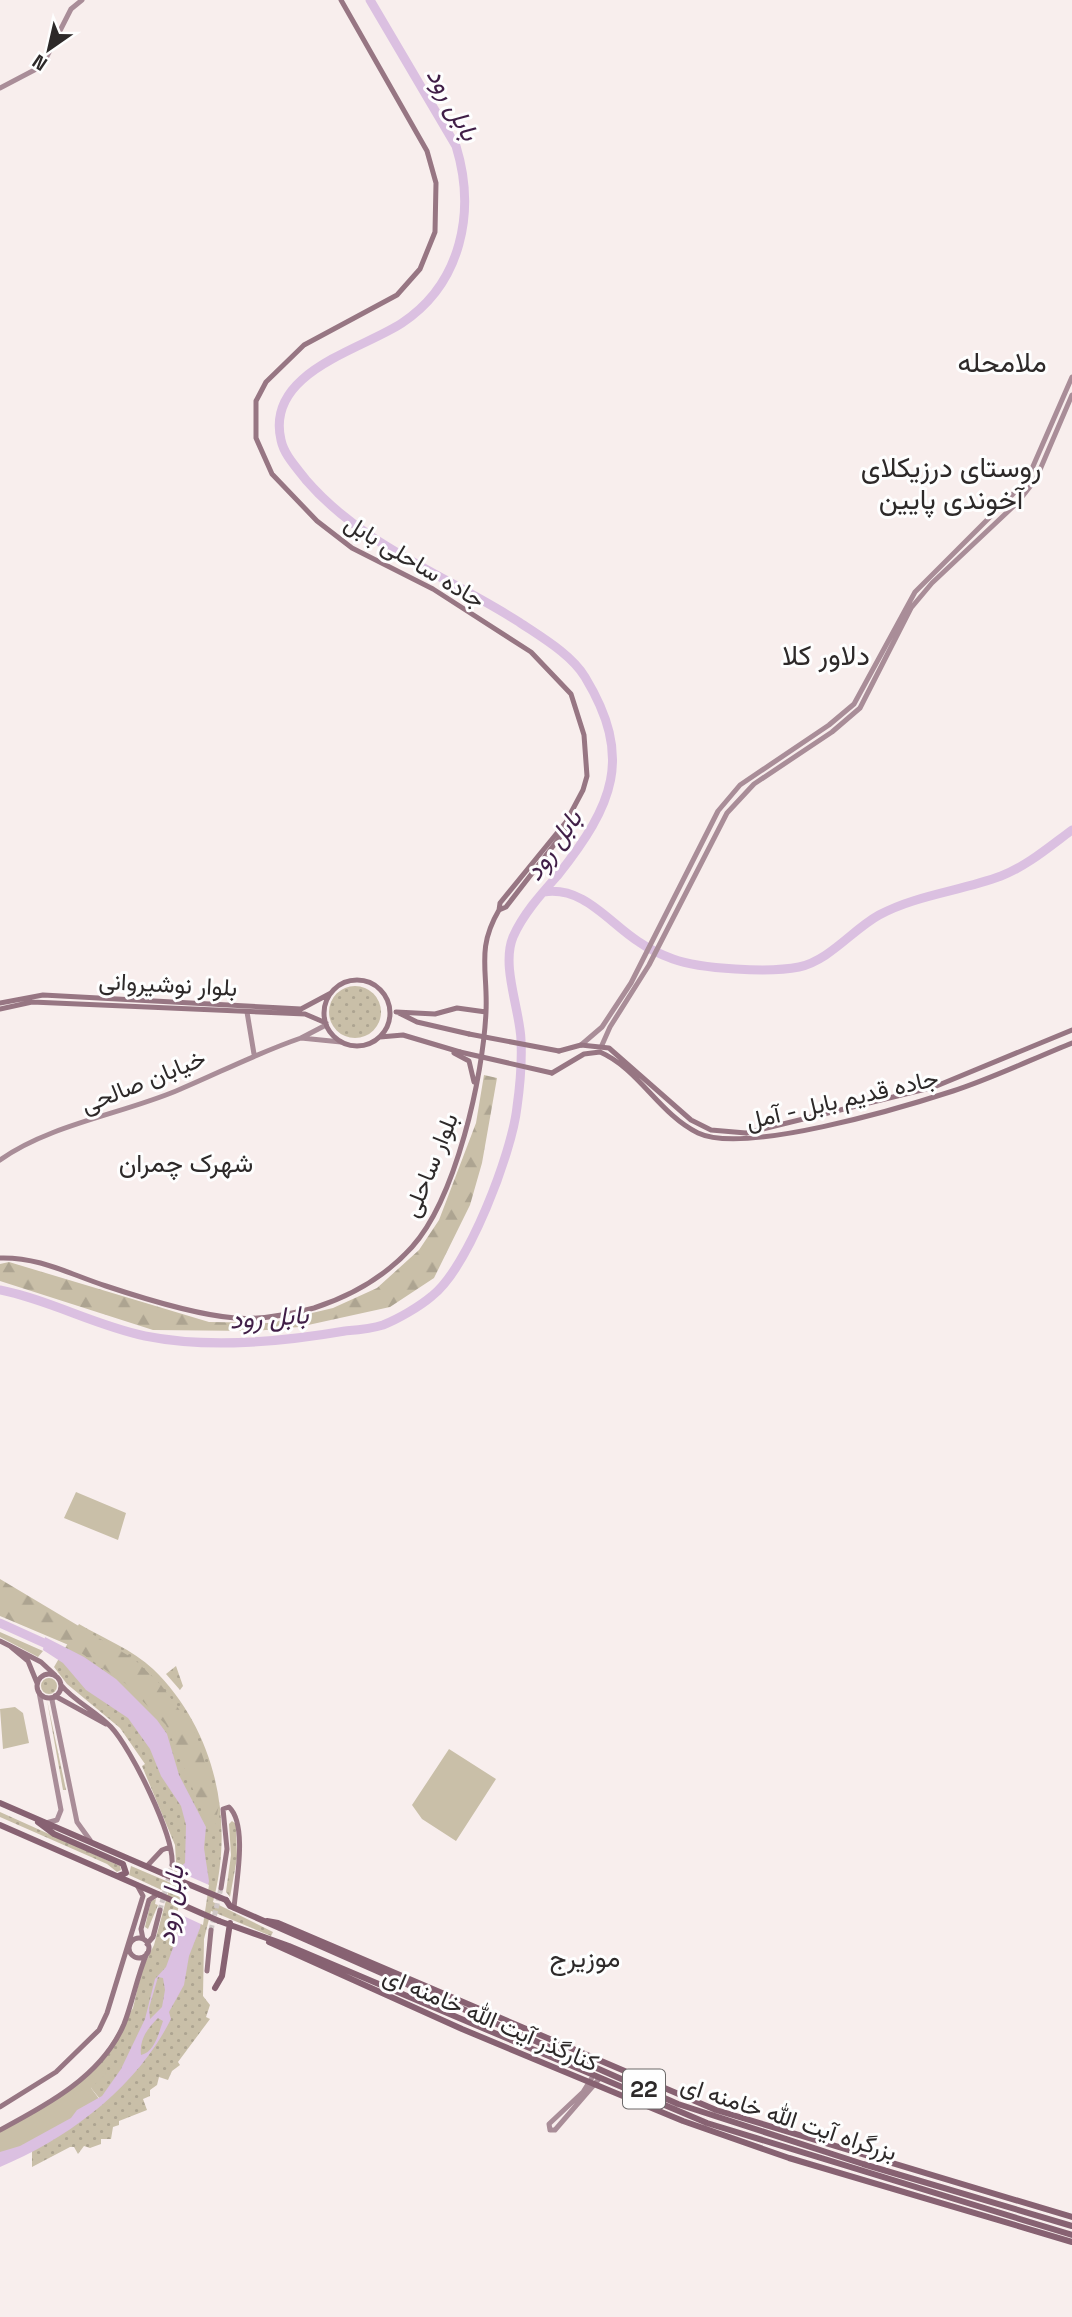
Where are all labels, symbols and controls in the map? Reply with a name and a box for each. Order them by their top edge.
north arrow [14,14,84,84]
text: N [28,49,52,77]
water label: بابل رود [419,61,488,148]
district label: ملامحله [957,344,1047,380]
district label: روستای درزیکلای آخوندی پایین [861,449,1041,518]
street label: جاده ساحلی بابل [339,507,491,615]
district label: دلاور کلا [782,637,870,673]
water label: بابل رود [516,802,590,887]
street label: بلوار نوشیروانی [98,965,238,1003]
street label: خيابان صالحی [76,1042,210,1120]
street label: جاده قدیم بابل - آمل [743,1062,941,1137]
street label: بلوار ساحلی [395,1108,465,1222]
district label: شهرک چمران [119,1146,253,1181]
water label: بابل رود [229,1297,311,1337]
water label: بابل رود [148,1863,192,1946]
district label: موزیرج [550,1941,620,1976]
street label: کنارگذر آیت الله خامنه ای [379,1960,603,2078]
street label: بزرگراه آیت الله خامنه ای [677,2068,901,2168]
road number: 22 [623,2070,665,2108]

